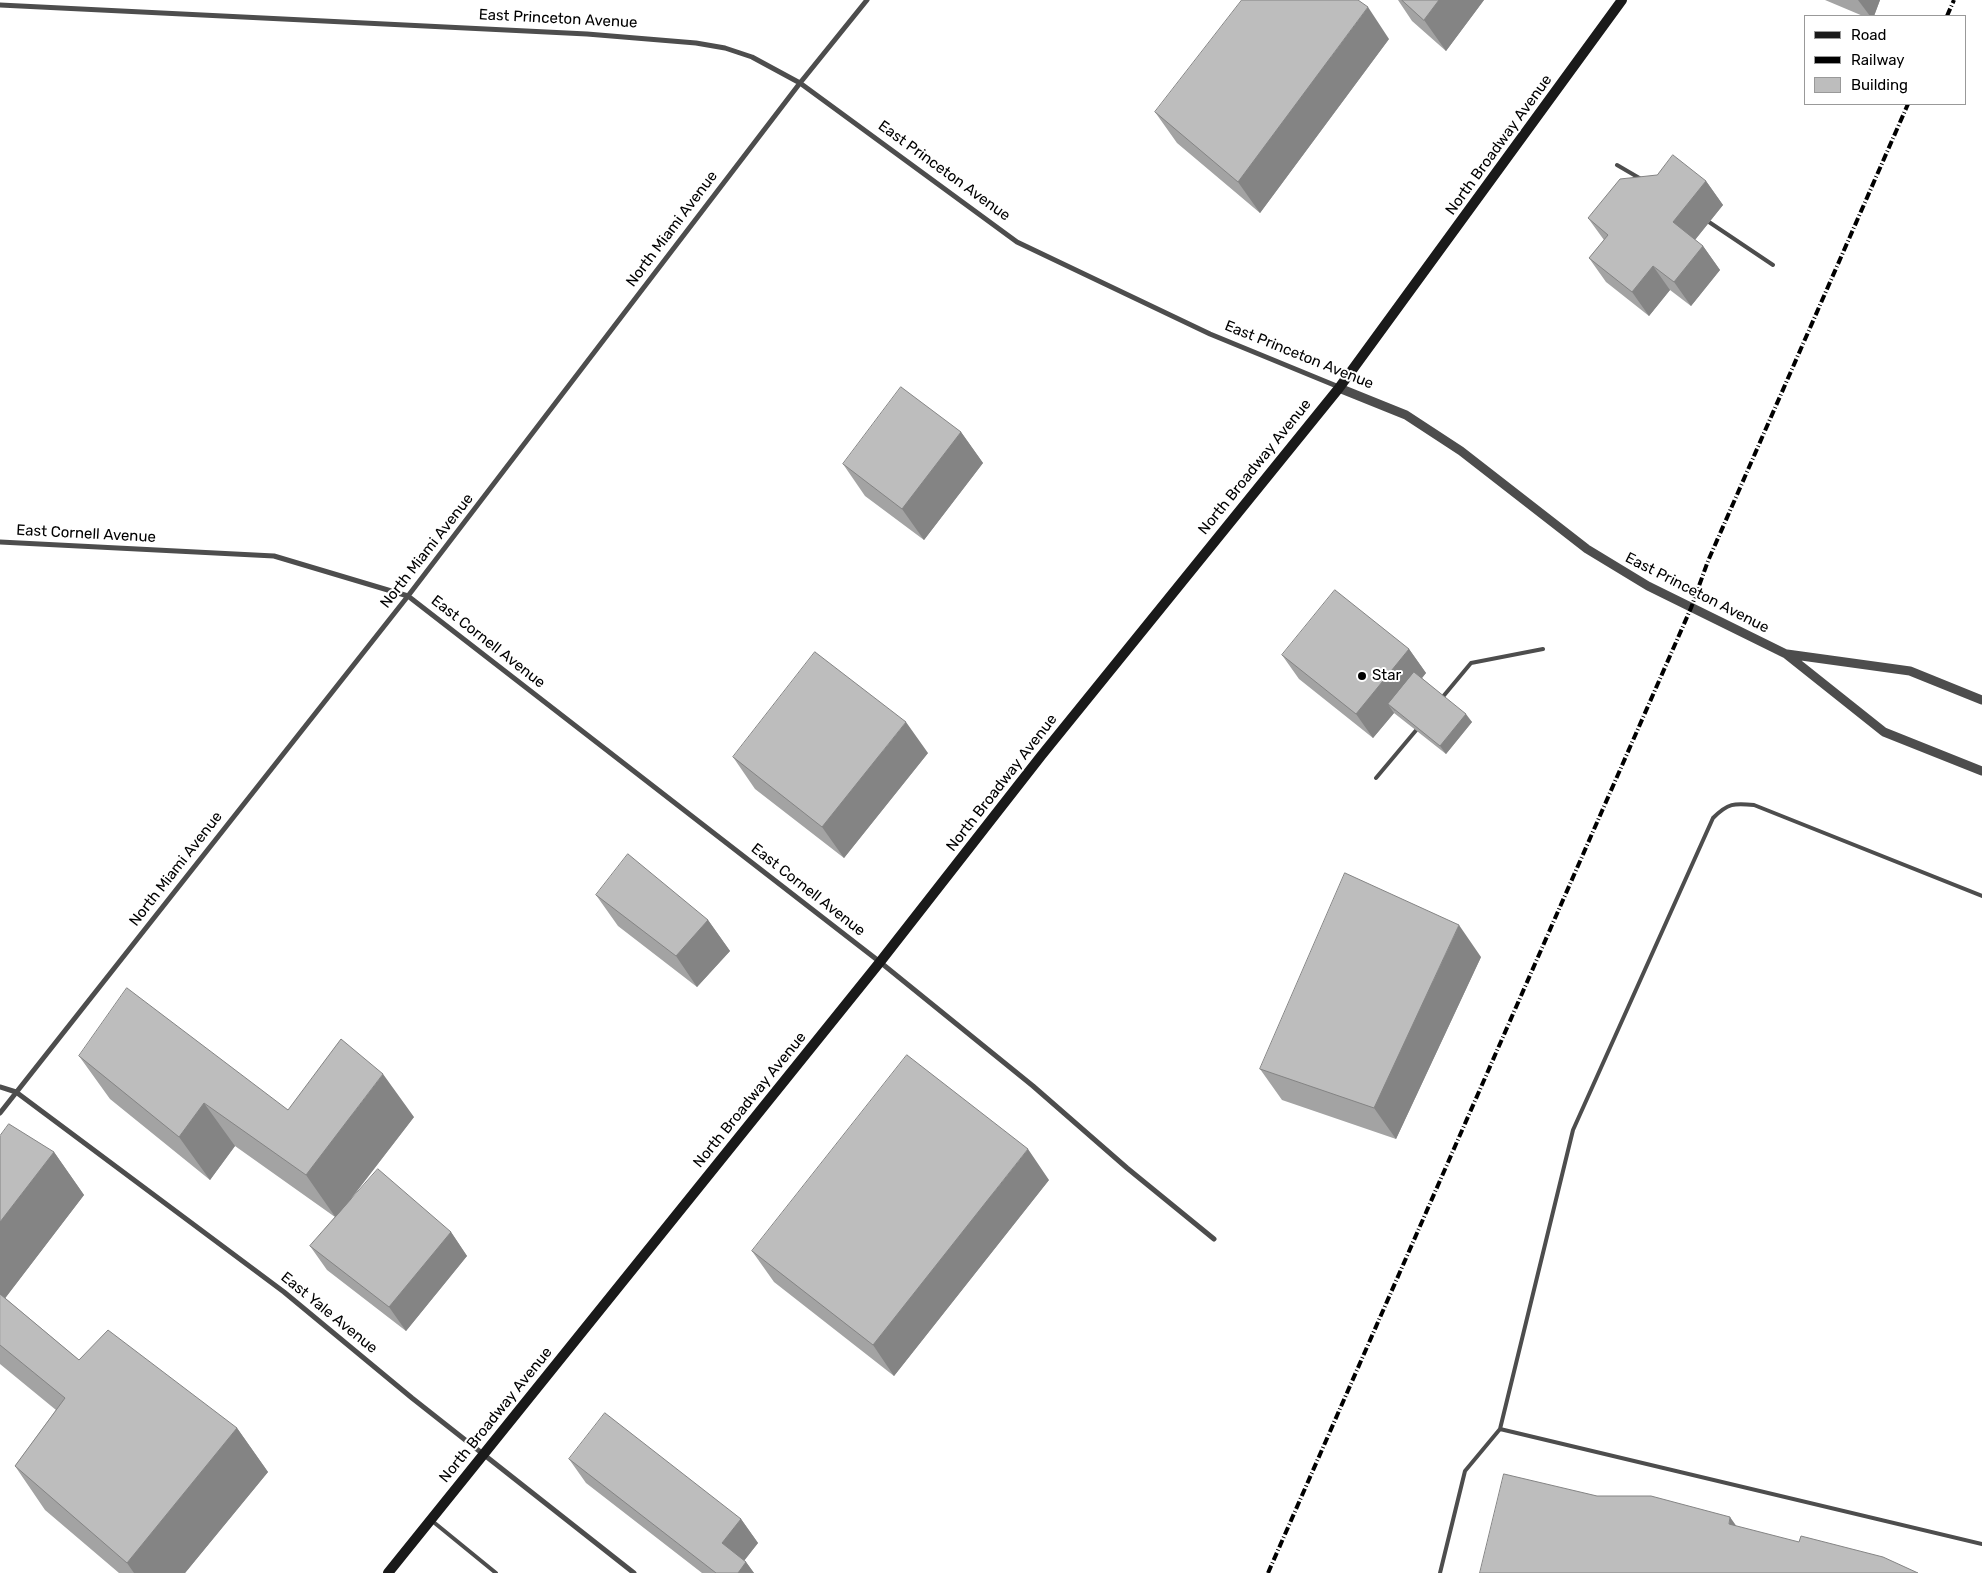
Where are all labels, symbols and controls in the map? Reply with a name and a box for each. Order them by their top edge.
street label: East Princeton Avenue [478,6,638,32]
legend [1804,15,1967,105]
text: Road [1851,26,1887,44]
text: Railway [1851,51,1905,69]
street label: North Broadway Avenue [1442,71,1556,219]
text: Building [1851,76,1908,94]
street label: East Princeton Avenue [874,117,1014,225]
street label: North Miami Avenue [623,168,721,290]
street label: East Princeton Avenue [1222,317,1376,393]
street label: North Broadway Avenue [1195,396,1315,538]
street label: North Miami Avenue [377,490,477,612]
street label: East Cornell Avenue [16,521,156,547]
street label: East Princeton Avenue [1622,549,1772,637]
street label: East Cornell Avenue [427,592,549,692]
place label: Star [1372,667,1401,685]
marker: Star [1356,670,1368,682]
street label: North Broadway Avenue [943,711,1061,855]
street label: North Miami Avenue [126,808,226,930]
street label: East Cornell Avenue [747,840,869,940]
street label: North Broadway Avenue [690,1029,810,1171]
street label: East Yale Avenue [277,1268,381,1358]
street label: North Broadway Avenue [436,1344,556,1486]

